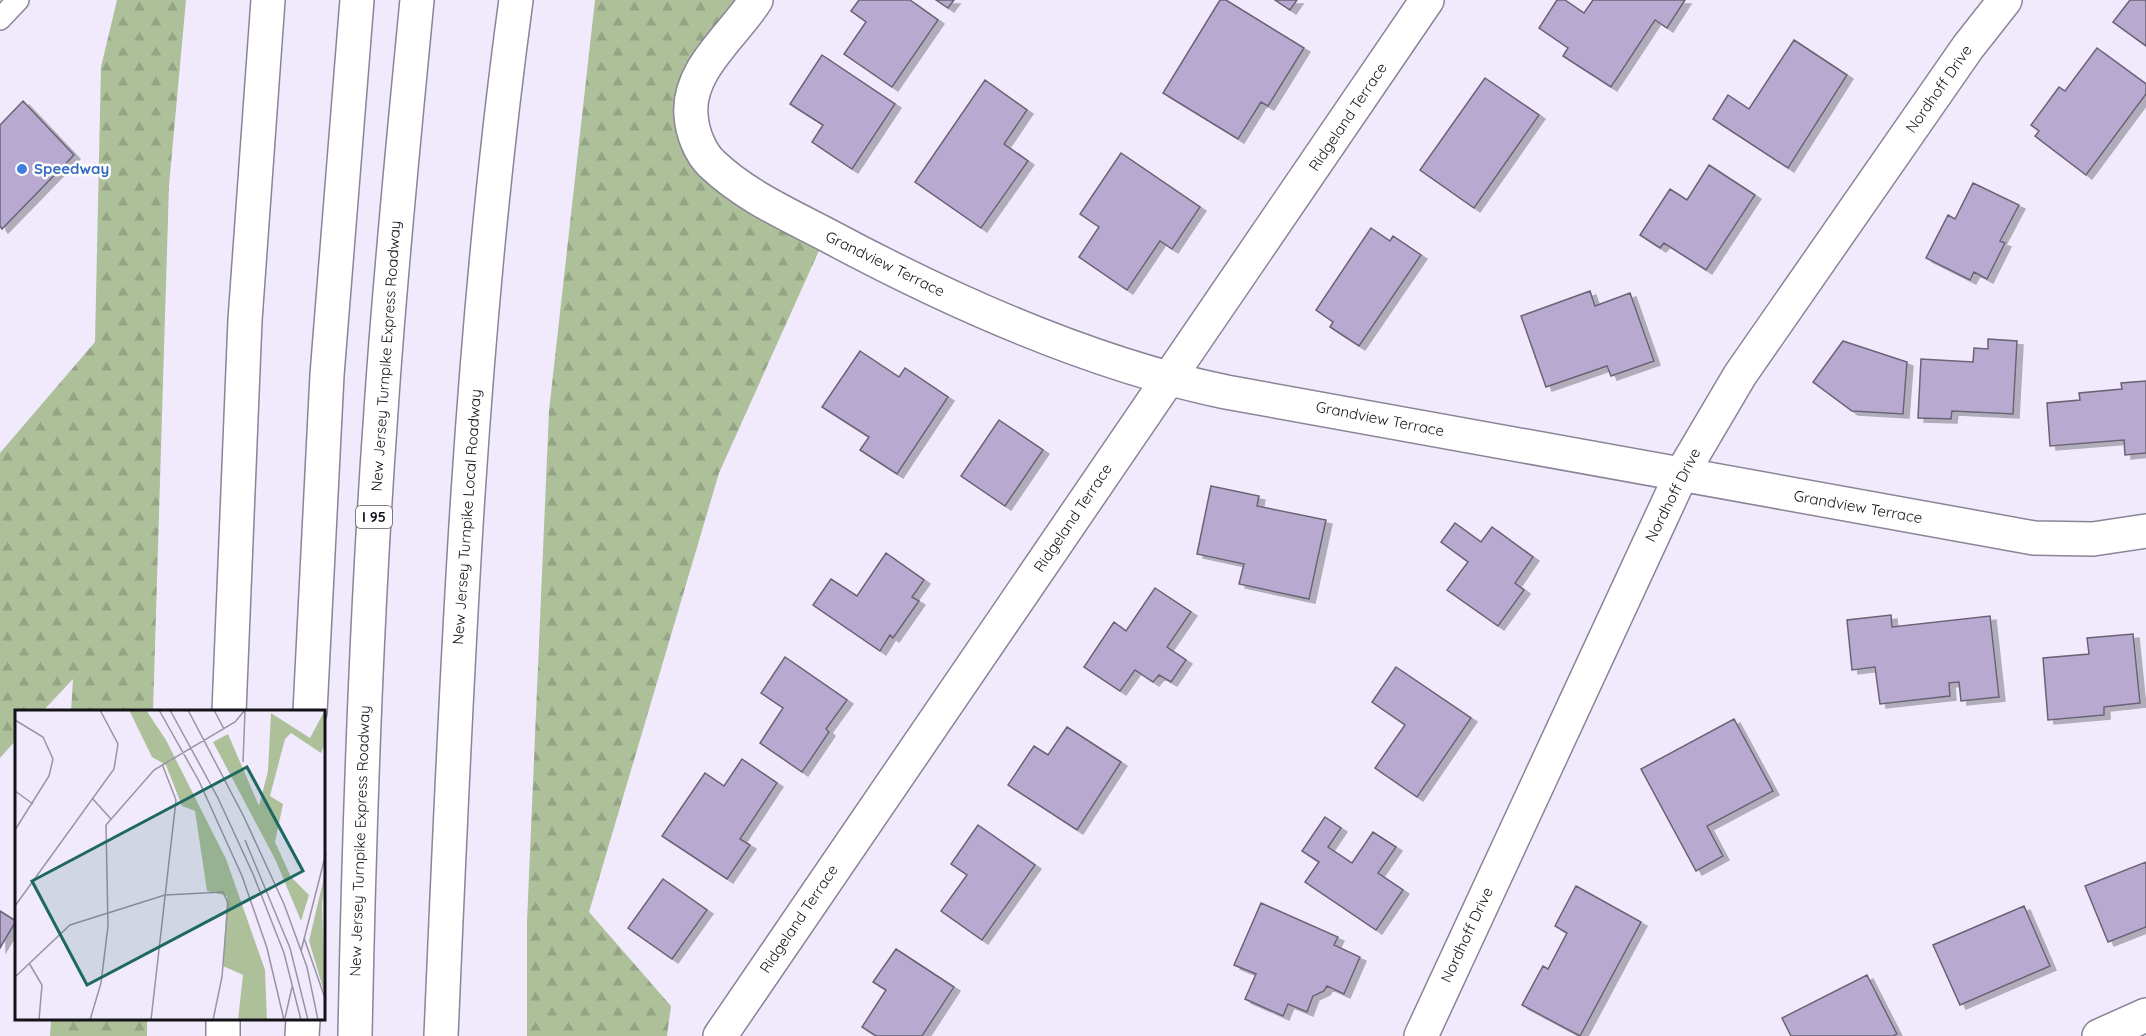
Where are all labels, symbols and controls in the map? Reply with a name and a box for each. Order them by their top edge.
street label: Nordhoff Drive [1901,41,1976,136]
street label: Ridgeland Terrace [1304,59,1391,175]
place label: Speedway [34,159,109,178]
marker: Speedway [15,162,29,176]
street label: New Jersey Turnpike Express Roadway [367,220,404,492]
street label: Grandview Terrace [822,226,948,301]
street label: New Jersey Turnpike Local Roadway [448,389,485,645]
street label: Grandview Terrace [1314,397,1446,440]
street label: Nordhoff Drive [1641,445,1704,545]
street label: Ridgeland Terrace [1029,460,1116,576]
street label: Grandview Terrace [1792,486,1924,527]
road number: I 95 [356,506,392,528]
street label: New Jersey Turnpike Express Roadway [345,705,374,977]
inset map [15,710,326,1021]
street label: Ridgeland Terrace [755,861,842,977]
street label: Nordhoff Drive [1436,884,1497,986]

